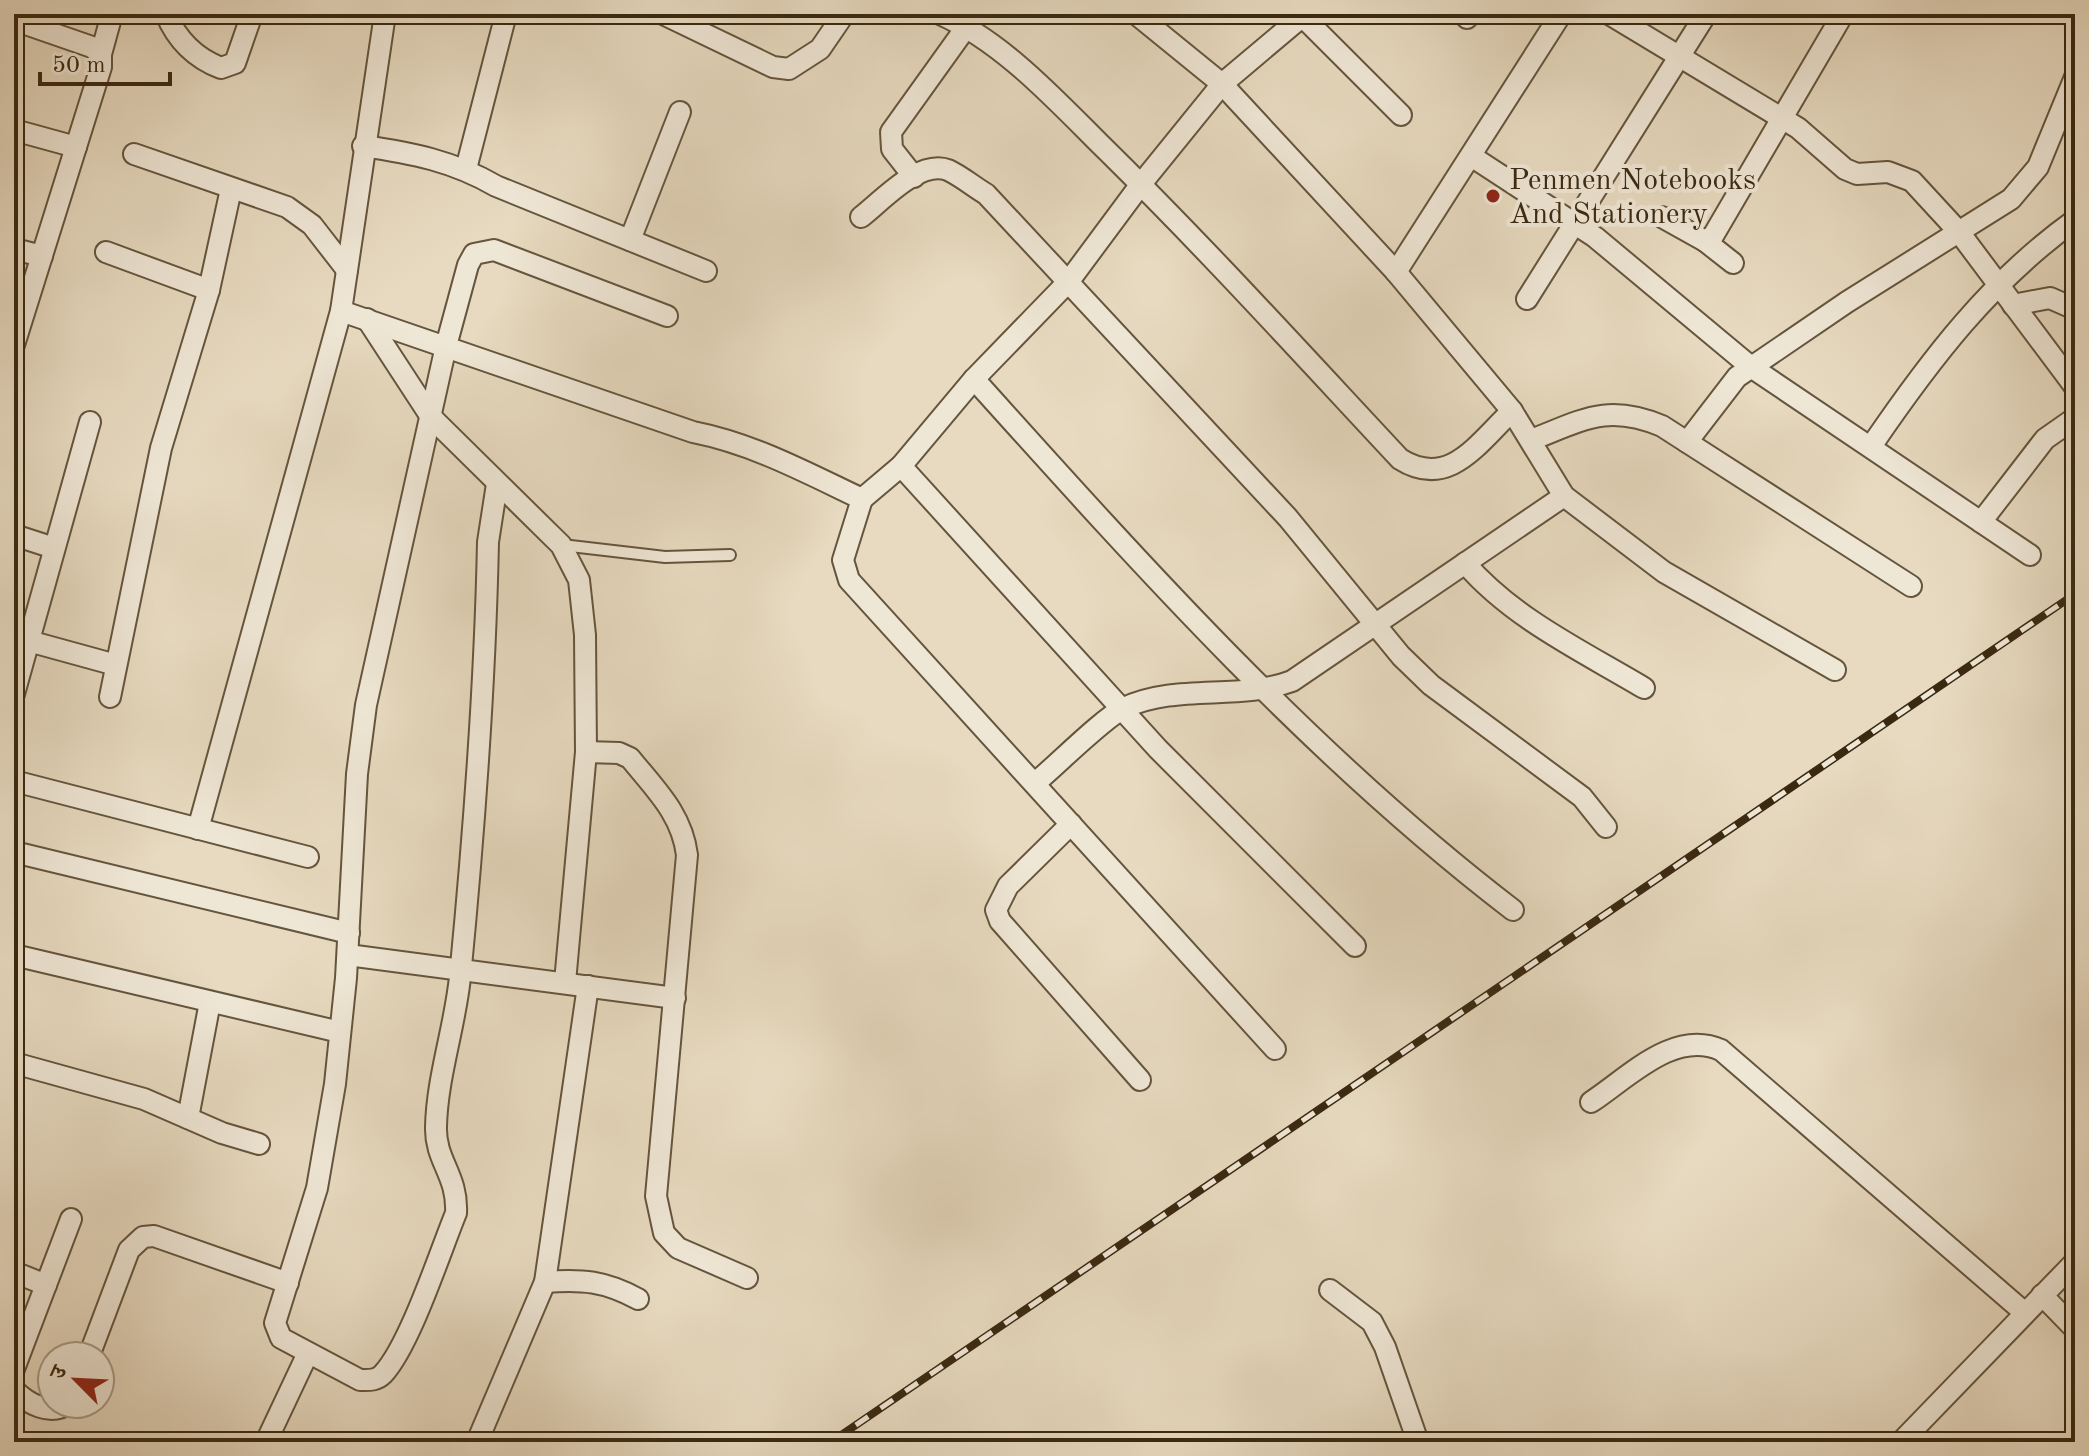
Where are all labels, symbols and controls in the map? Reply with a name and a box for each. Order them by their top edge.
scale bar [40,36,170,86]
text: 50 m [52,54,106,78]
place label: Penmen Notebooks And Stationery [1509,166,1756,230]
marker: Penmen Notebooks And Stationery [1484,187,1502,205]
north arrow [36,1340,116,1420]
text: उ [46,1361,73,1384]

